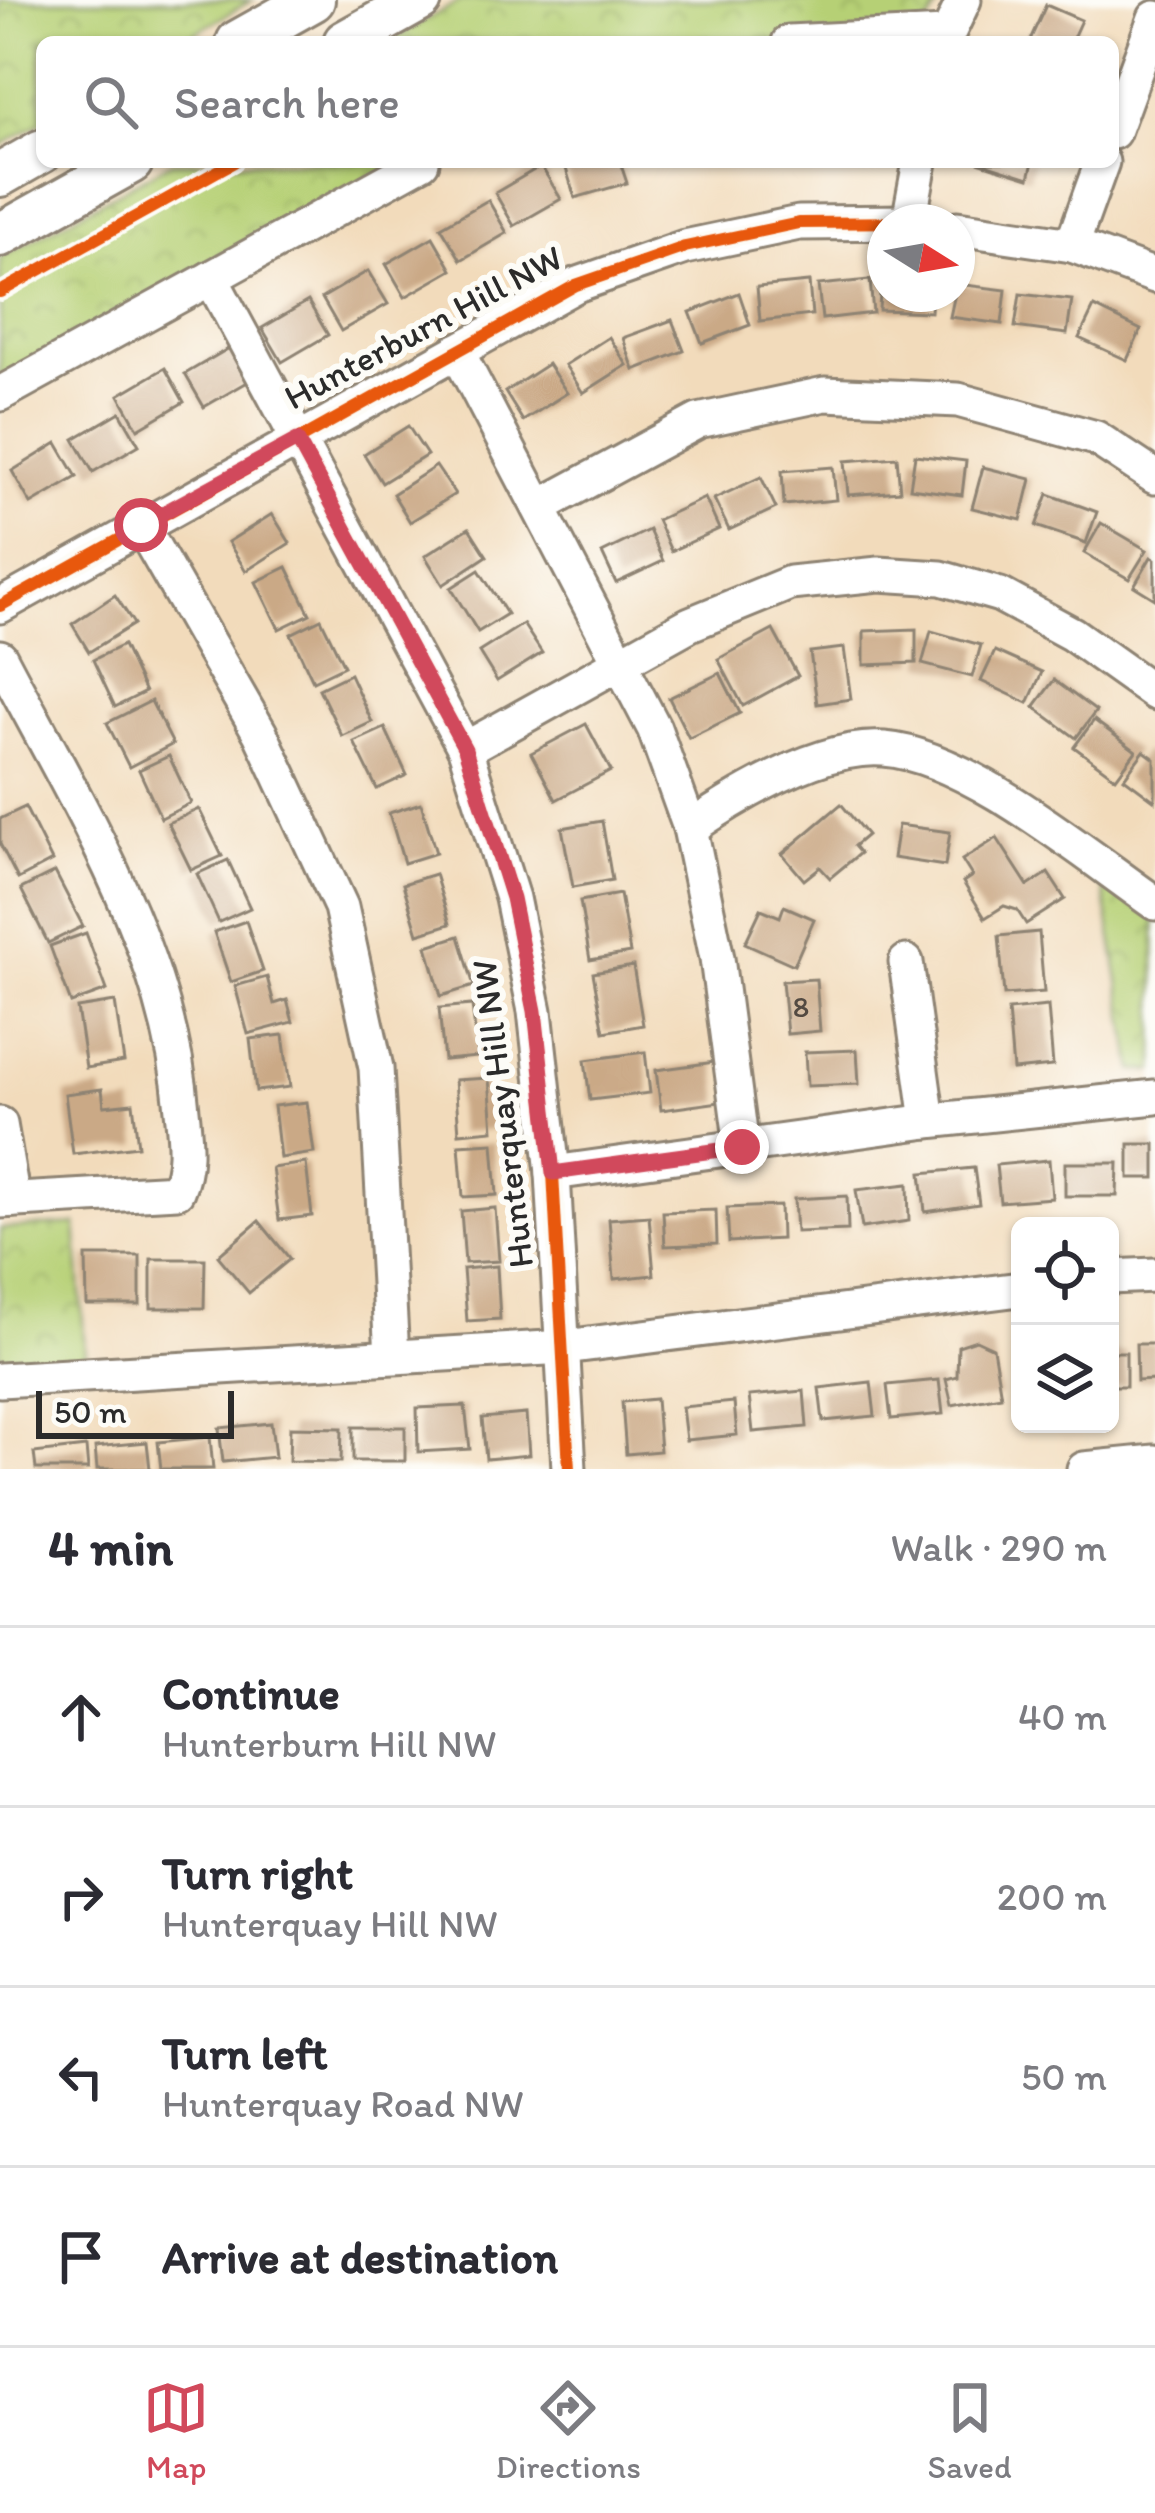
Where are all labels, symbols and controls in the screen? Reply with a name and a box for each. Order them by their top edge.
search box [36,36,1119,168]
icon: search [78,69,144,135]
text: Search here [174,75,400,129]
north arrow [867,204,975,312]
street label: Hunterburn Hill NW [277,236,569,418]
route start [114,498,168,552]
street label: Hunterquay Hill NW [462,958,542,1270]
house number: 8 [793,988,809,1025]
route end [715,1120,769,1174]
map controls [1011,1217,1119,1433]
button: locate [1011,1217,1119,1325]
button: layers [1011,1325,1119,1433]
scale bar [36,1385,234,1438]
text: 50 m [54,1392,127,1431]
text: 4 min [48,1517,173,1578]
text: Walk · 290 m [890,1524,1107,1571]
text: Continue [162,1666,340,1720]
icon: ahead [48,1684,114,1750]
text: 40 m [1018,1693,1107,1740]
text: Hunterburn Hill NW [162,1720,496,1767]
text: Turn right [162,1846,353,1900]
icon: right [48,1864,114,1930]
text: 200 m [997,1873,1107,1920]
text: Hunterquay Hill NW [162,1900,498,1947]
text: Turn left [162,2026,328,2080]
icon: left [48,2044,114,2110]
text: 50 m [1021,2053,1107,2100]
text: Hunterquay Road NW [162,2080,524,2127]
icon: arrive [48,2224,114,2290]
text: Arrive at destination [162,2230,558,2284]
tab: Map [143,2375,209,2486]
tab: Directions [496,2375,641,2486]
tab: Saved [928,2375,1012,2486]

